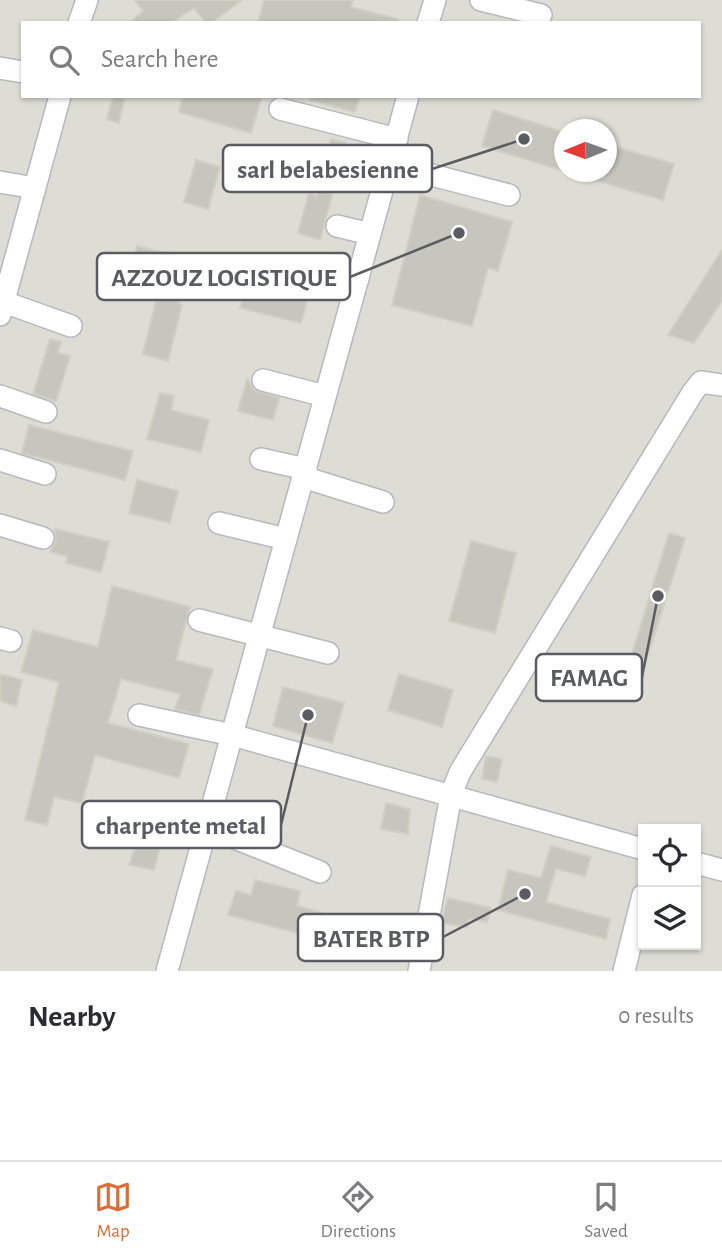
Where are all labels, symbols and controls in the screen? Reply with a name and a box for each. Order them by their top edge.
search box [21,21,701,98]
icon: search [45,41,83,79]
text: Search here [101,46,219,72]
north arrow [554,119,617,182]
callout: sarl belabesienne [223,145,432,192]
text: sarl belabesienne [237,157,419,183]
callout: AZZOUZ LOGISTIQUE [97,253,350,300]
text: AZZOUZ LOGISTIQUE [111,265,337,291]
callout: FAMAG [536,654,642,701]
text: FAMAG [550,665,628,691]
callout: charpente metal [82,801,281,848]
text: charpente metal [96,813,266,839]
map controls [638,824,701,950]
button: locate [638,824,701,887]
button: layers [638,887,701,950]
callout: BATER BTP [298,914,443,961]
text: BATER BTP [312,926,430,952]
text: Nearby [28,1002,116,1032]
text: 0 results [618,1005,694,1028]
tab: Map [94,1178,132,1243]
tab: Directions [320,1178,396,1243]
tab: Saved [584,1178,628,1243]

